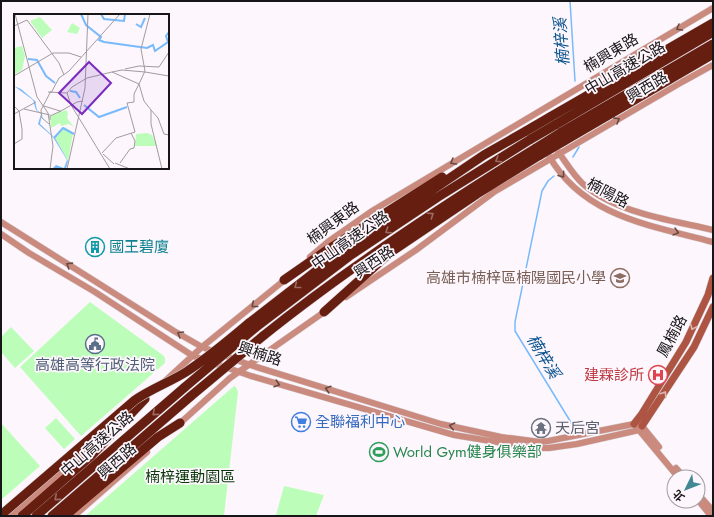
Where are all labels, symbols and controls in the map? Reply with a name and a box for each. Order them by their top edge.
inset map [14,14,169,169]
water label: 楠梓溪 [548,15,575,67]
one-way arrow [676,23,683,30]
street label: 楠興東路 [580,28,642,78]
street label: 中山高速公路 [581,36,669,100]
street label: 興西路 [622,66,672,108]
one-way arrow [613,118,620,125]
one-way arrow [495,155,502,162]
one-way arrow [450,158,457,165]
one-way arrow [557,171,564,178]
street label: 楠陽路 [583,173,633,213]
street label: 楠興東路 [302,196,364,250]
street label: 中山高速公路 [307,205,393,275]
one-way arrow [427,212,434,220]
one-way arrow [385,226,392,233]
one-way arrow [672,227,679,236]
building icon: 國王碧廈 [84,236,106,258]
place label: 國王碧廈 [109,236,169,258]
street label: 興西路 [349,240,399,284]
one-way arrow [66,262,73,270]
place label: 高雄市楠梓區楠陽國民小學 [426,267,606,289]
school or university icon: 高雄市楠梓區楠陽國民小學 [609,267,631,289]
one-way arrow [294,281,301,288]
one-way arrow [252,300,259,307]
street label: 鳳楠路 [652,311,692,361]
one-way arrow [690,322,698,330]
water label: 楠梓溪 [521,330,567,384]
one-way arrow [177,332,184,339]
public building icon: 高雄高等行政法院 [84,333,106,355]
street label: 興楠路 [235,337,285,371]
place label: 高雄高等行政法院 [35,354,155,376]
place label: 建霖診所 [584,364,644,386]
hospital icon: 建霖診所 [647,364,669,386]
one-way arrow [273,379,280,388]
one-way arrow [324,385,331,394]
one-way arrow [659,391,667,398]
street label: 中山高速公路 [56,406,138,482]
one-way arrow [152,408,160,415]
supermarket icon: 全聯福利中心 [290,411,312,433]
place label: 全聯福利中心 [315,411,405,433]
temple icon: 天后宮 [530,417,552,439]
place label: 天后宮 [555,417,600,439]
one-way arrow [449,423,455,431]
street label: 興西路 [93,438,141,484]
sports icon: World Gym健身俱樂部 [368,441,390,463]
place label: World Gym健身俱樂部 [393,441,542,463]
park label: 楠梓運動園區 [145,466,235,488]
north arrow [666,469,706,509]
text: 北 [669,486,688,505]
one-way arrow [54,493,62,500]

